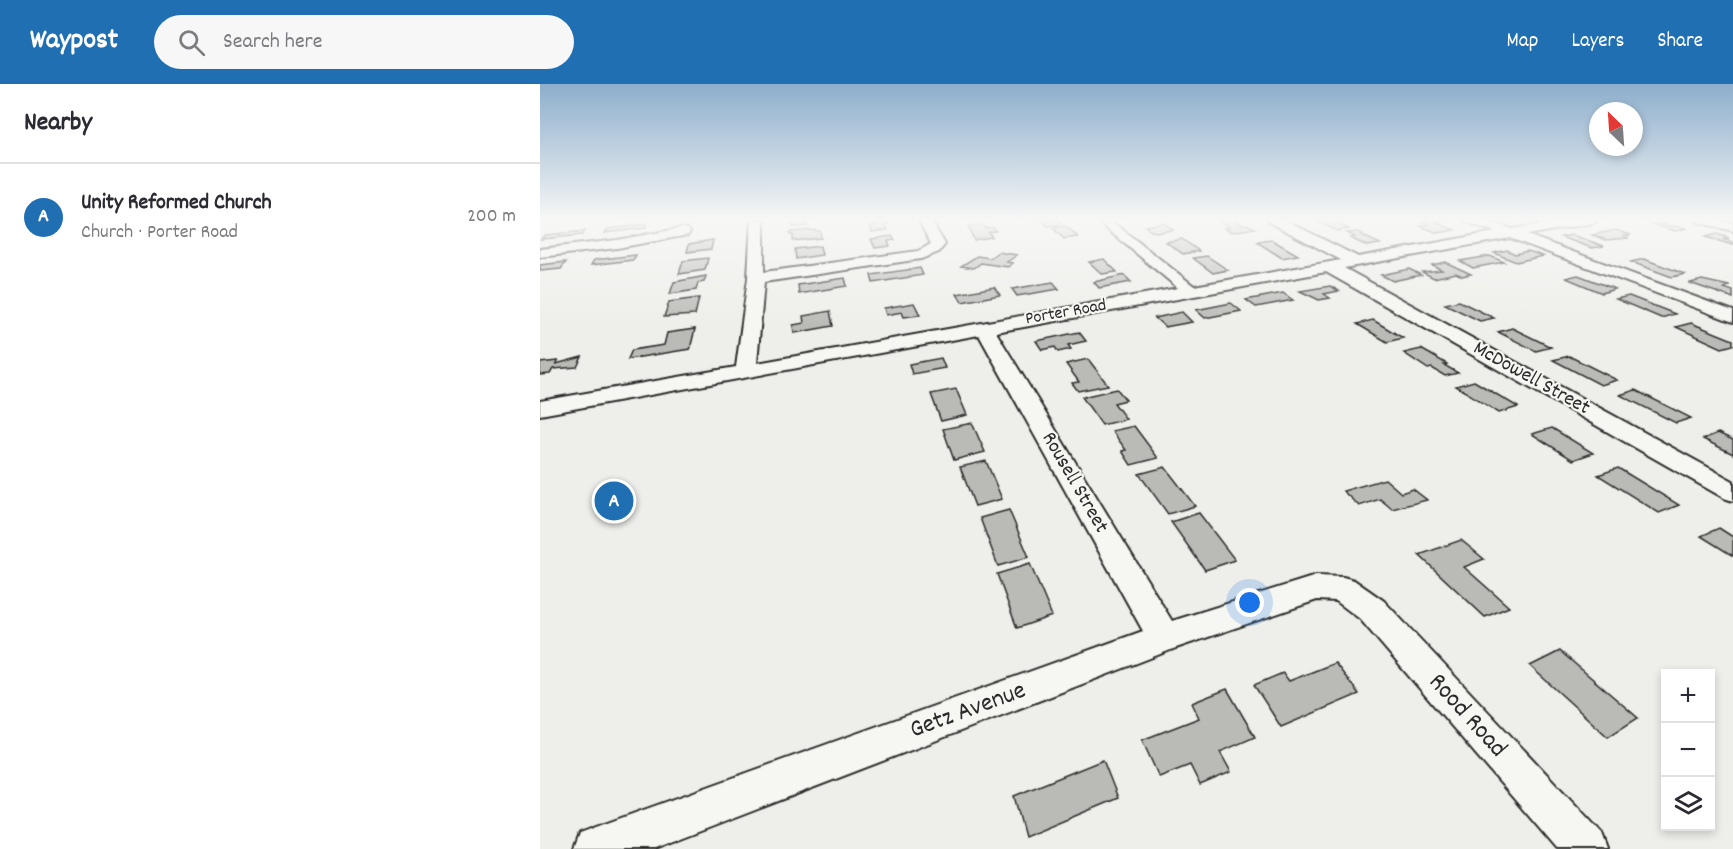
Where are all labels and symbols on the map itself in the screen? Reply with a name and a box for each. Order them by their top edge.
north arrow [1589,102,1643,156]
street label: Porter Road [1024,294,1108,332]
street label: McDowell Street [1467,334,1595,424]
street label: Rousell Street [1033,427,1115,539]
pin: A [594,478,634,524]
your location [1235,588,1264,617]
street label: Rood Road [1419,666,1515,766]
street label: Getz Avenue [905,673,1031,749]

